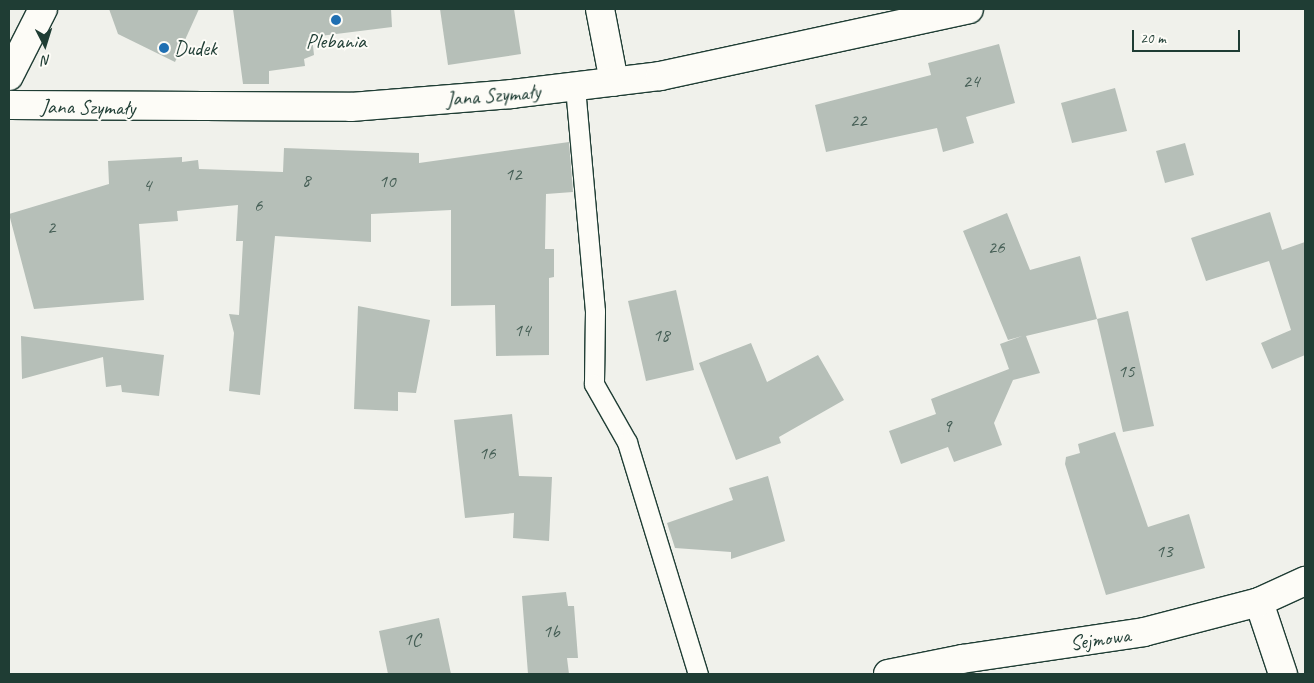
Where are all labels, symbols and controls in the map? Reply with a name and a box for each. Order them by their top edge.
marker: Plebania [330,14,342,26]
north arrow [20,20,70,70]
scale bar [1134,20,1242,52]
place label: Plebania [306,28,366,54]
text: 20 m [1140,29,1166,48]
place label: Dudek [174,35,217,61]
marker: Dudek [158,42,170,54]
text: N [41,52,51,69]
house number: 24 [962,71,980,93]
street label: Jana Szymały [444,78,542,112]
street label: Jana Szymały [40,94,136,120]
house number: 22 [849,110,867,132]
house number: 12 [504,164,522,186]
house number: 8 [302,170,310,192]
house number: 10 [378,171,396,193]
house number: 4 [143,175,151,197]
house number: 6 [254,195,262,217]
house number: 2 [47,217,55,239]
house number: 26 [987,237,1005,259]
house number: 14 [513,320,531,342]
house number: 18 [652,325,670,347]
house number: 15 [1117,361,1135,383]
house number: 9 [943,416,951,438]
house number: 16 [478,443,496,465]
house number: 13 [1155,541,1173,563]
house number: 1b [543,621,559,643]
street label: Sejmowa [1068,622,1132,656]
house number: 1C [403,629,421,651]

